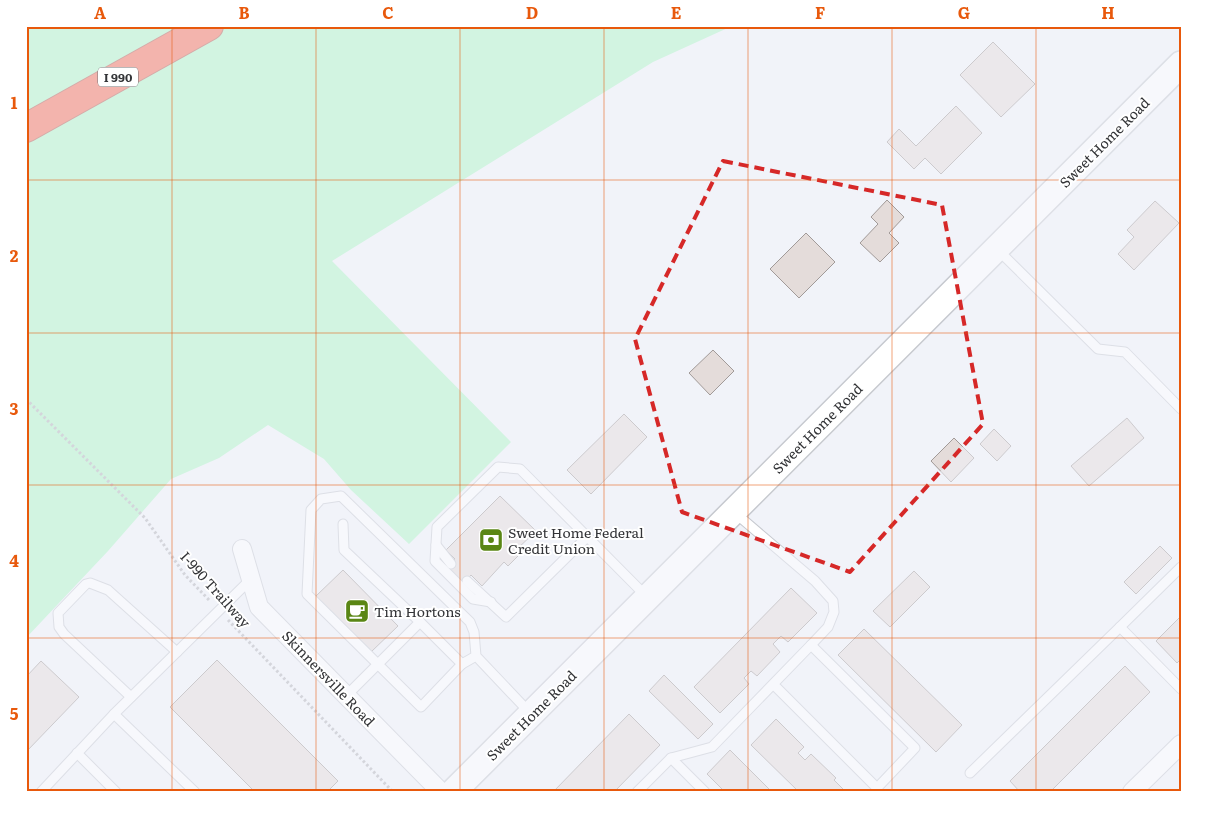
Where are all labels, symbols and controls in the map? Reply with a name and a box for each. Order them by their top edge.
text: A [94,0,106,24]
text: B [238,0,250,24]
text: C [382,0,394,24]
text: D [526,0,538,24]
text: E [671,0,682,24]
text: F [815,0,825,24]
text: G [958,0,970,24]
text: H [1101,0,1115,24]
road number: I 990 [98,68,138,86]
text: 1 [11,90,18,114]
street label: Sweet Home Road [1054,92,1154,192]
text: 2 [10,243,19,267]
street label: Sweet Home Road [767,378,867,478]
text: 3 [10,396,19,420]
place label: Sweet Home Federal Credit Union [508,522,644,558]
bank icon: Sweet Home Federal Credit Union [478,527,504,553]
street label: I-990 Trailway [176,547,256,632]
text: 4 [9,548,19,572]
cafe icon: Tim Hortons [344,598,370,624]
place label: Tim Hortons [374,601,461,621]
street label: Skinnersville Road [278,626,380,731]
street label: Sweet Home Road [481,665,581,765]
text: 5 [10,701,19,725]

